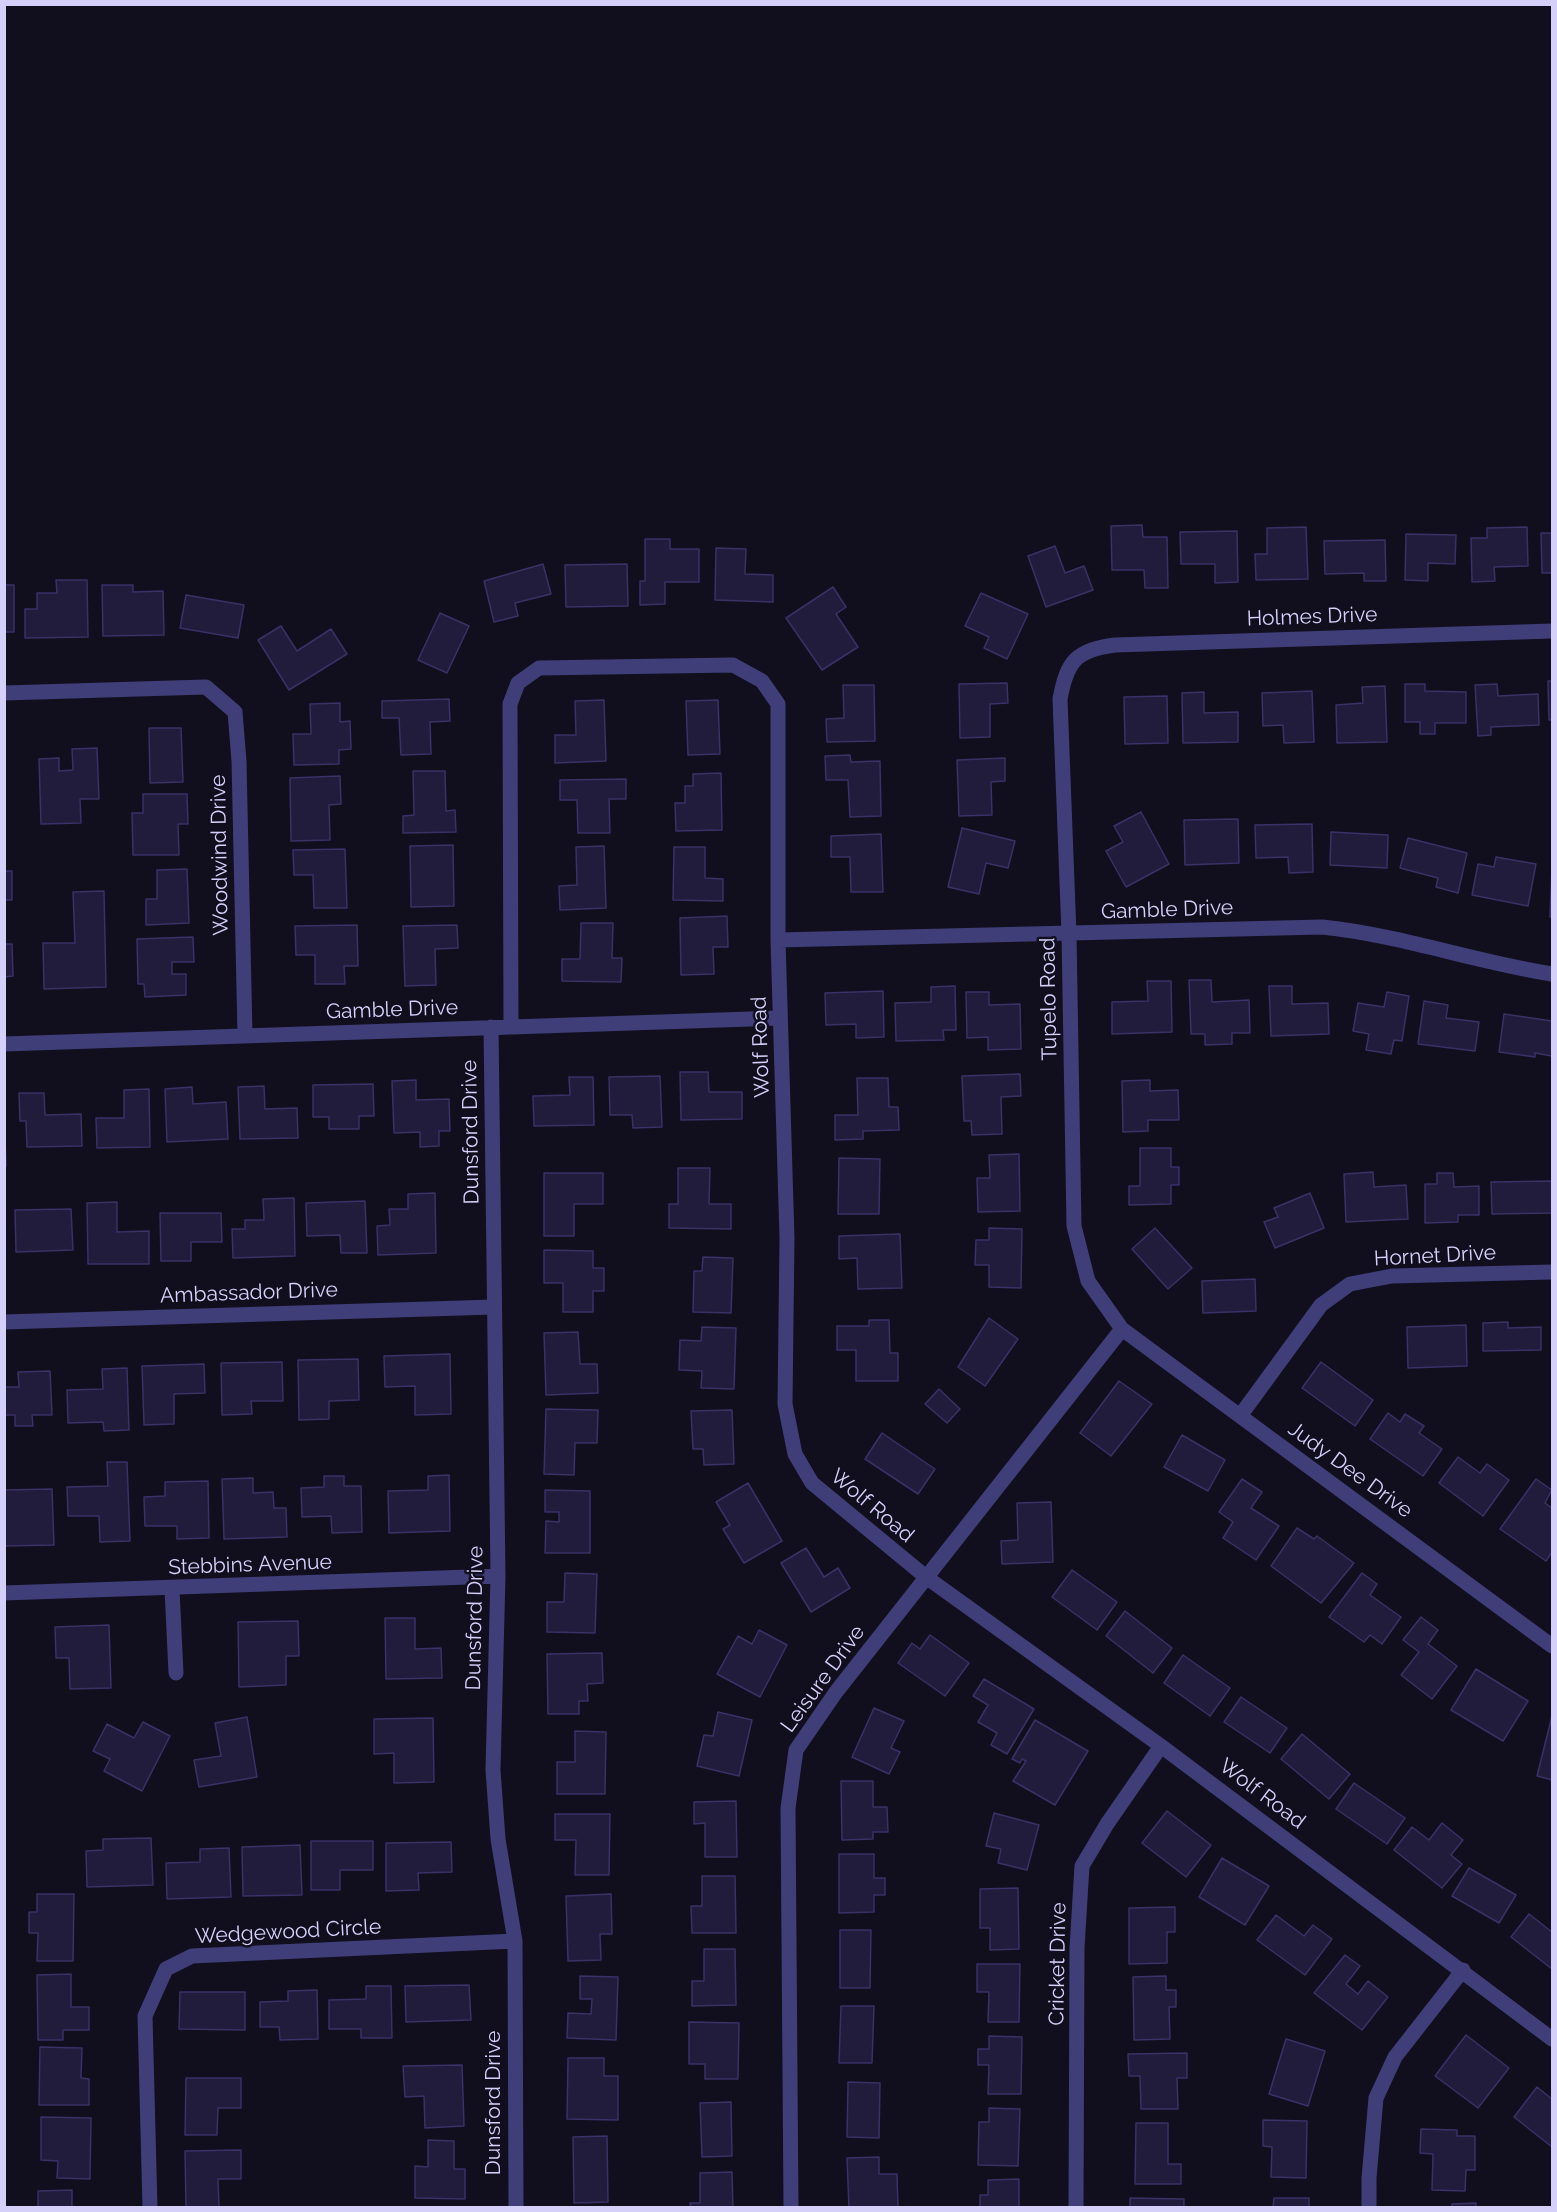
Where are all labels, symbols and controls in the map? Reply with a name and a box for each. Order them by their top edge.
street label: Holmes Drive [1246,602,1378,632]
street label: Woodwind Drive [206,774,234,936]
street label: Gamble Drive [1100,895,1234,925]
street label: Tupelo Road [1035,937,1063,1061]
street label: Gamble Drive [325,995,459,1025]
street label: Wolf Road [747,996,775,1098]
street label: Dunsford Drive [457,1060,485,1204]
street label: Hornet Drive [1373,1240,1497,1272]
street label: Ambassador Drive [160,1277,338,1309]
street label: Judy Dee Drive [1283,1416,1417,1524]
street label: Wolf Road [825,1464,919,1548]
street label: Dunsford Drive [461,1546,489,1690]
street label: Stebbins Avenue [168,1550,332,1580]
street label: Leisure Drive [776,1620,870,1738]
street label: Wolf Road [1214,1753,1310,1835]
street label: Cricket Drive [1044,1902,1072,2026]
street label: Wedgewood Circle [194,1915,382,1949]
street label: Dunsford Drive [481,2031,507,2175]

